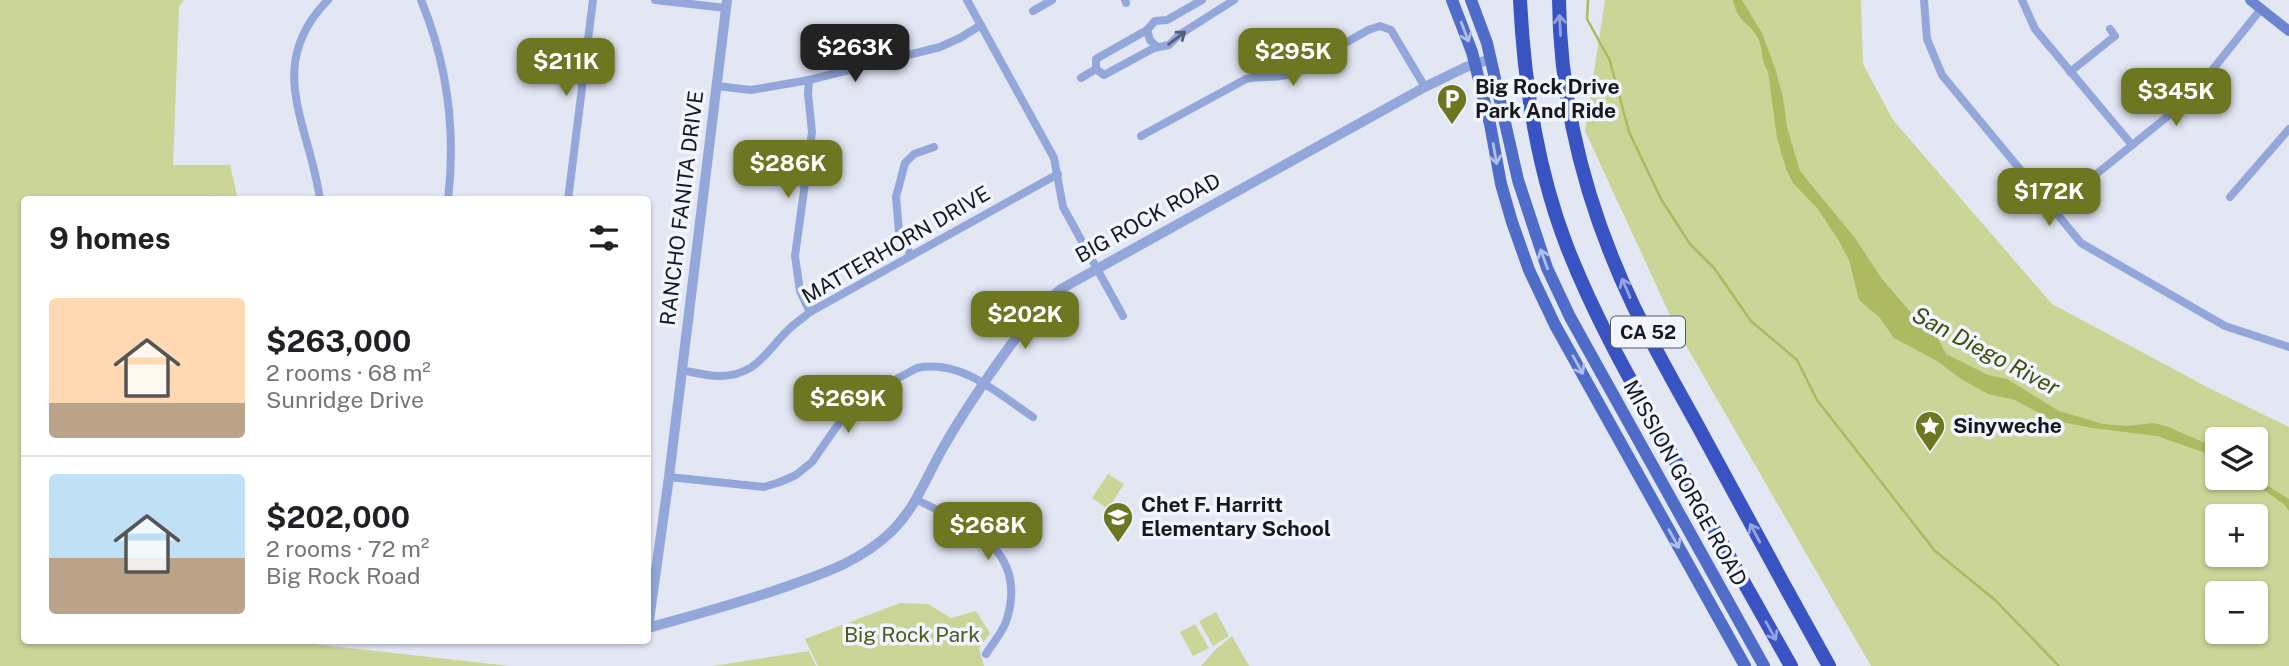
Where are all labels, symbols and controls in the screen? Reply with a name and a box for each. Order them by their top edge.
one-way arrow [1553,14,1566,37]
one-way arrow [1459,20,1472,42]
pin: $263K [806,24,904,84]
pin: $295K [1244,28,1342,88]
one-way arrow [1167,30,1186,45]
text: $263K [816,33,894,60]
text: $295K [1254,37,1332,64]
pin: $211K [517,38,615,98]
text: $211K [533,47,599,74]
pin: $345K [2127,68,2225,128]
place label: Big Rock Drive Park And Ride [1475,74,1620,123]
text: $345K [2137,77,2215,104]
parking icon: Big Rock Drive Park And Ride [1435,82,1469,126]
street label: RANCHO FANITA DRIVE [655,89,708,327]
pin: $286K [739,140,837,200]
one-way arrow [1489,143,1503,165]
text: $286K [749,149,827,176]
street label: BIG ROCK ROAD [1071,167,1225,268]
pin: $172K [2000,168,2098,228]
text: $172K [2013,177,2085,204]
street label: MATTERHORN DRIVE [797,180,994,309]
icon: filters [585,219,623,257]
text: 9 homes [49,220,171,256]
one-way arrow [1537,248,1550,270]
one-way arrow [1619,278,1632,300]
pin: $202K [976,292,1074,351]
text: $202K [987,300,1063,327]
water label: San Diego River [1908,300,2065,401]
road number: CA 52 [1611,316,1685,348]
text: $263,000 [266,323,411,359]
icon: home [105,326,189,410]
one-way arrow [1571,355,1585,375]
text: 2 rooms · 68 m² [266,359,431,386]
street label: MISSION GORGE ROAD [1618,375,1752,590]
pin: $269K [799,376,897,435]
text: $269K [809,384,887,411]
text: Sunridge Drive [266,386,424,413]
place icon: Sinyweche [1913,409,1947,453]
place label: Sinyweche [1953,413,2062,438]
map controls [2205,427,2268,644]
button: layers [2205,427,2268,490]
place label: Chet F. Harritt Elementary School [1141,492,1331,541]
text: $202,000 [266,499,410,535]
school or university icon: Chet F. Harritt Elementary School [1101,500,1135,544]
icon: home [105,502,189,586]
pin: $268K [939,503,1037,562]
button: + [2205,504,2268,567]
text: $268K [949,511,1027,538]
one-way arrow [1748,523,1761,544]
one-way arrow [1668,528,1681,549]
text: 2 rooms · 72 m² [266,535,429,562]
text: Big Rock Road [266,562,420,589]
button: − [2205,581,2268,644]
one-way arrow [1764,621,1778,641]
park label: Big Rock Park [844,622,980,647]

